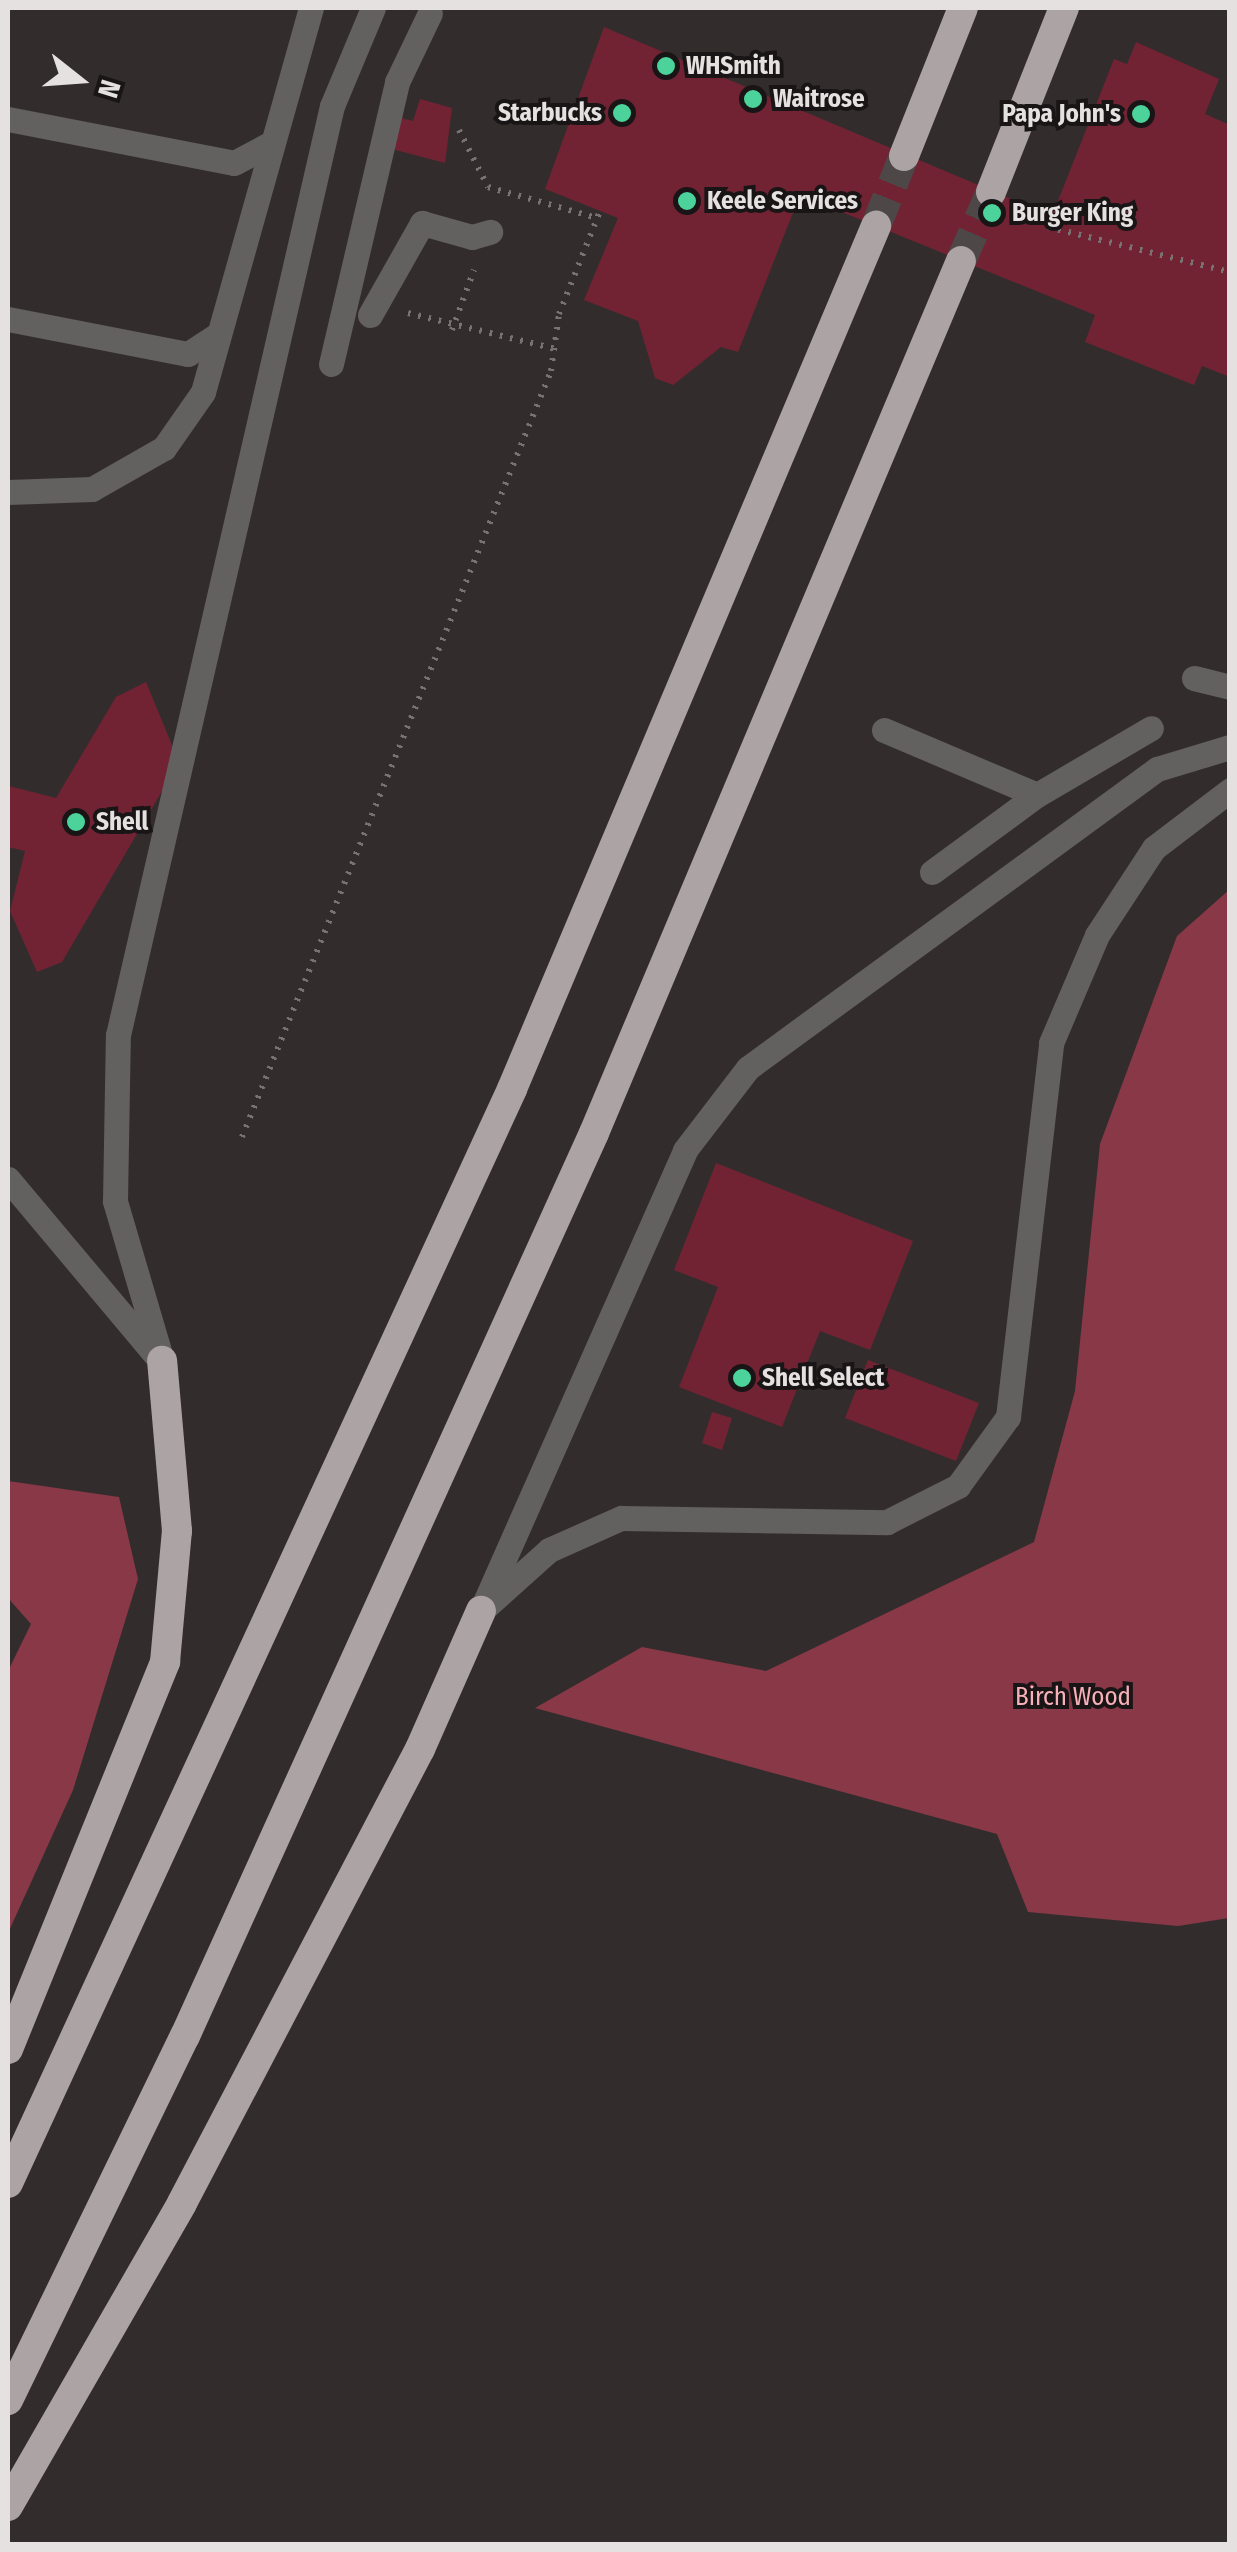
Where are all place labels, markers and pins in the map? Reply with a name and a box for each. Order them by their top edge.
place label: WHSmith [686,51,781,81]
marker: WHSmith [655,55,677,77]
place label: Waitrose [773,84,865,114]
marker: Waitrose [742,88,764,110]
place label: Starbucks [498,98,602,128]
place label: Papa John's [1002,99,1121,129]
marker: Starbucks [611,102,633,124]
marker: Papa John's [1130,103,1152,125]
place label: Keele Services [707,186,858,216]
marker: Keele Services [676,190,698,212]
place label: Burger King [1012,198,1133,228]
marker: Burger King [981,202,1003,224]
place label: Shell [96,807,148,837]
marker: Shell [65,811,87,833]
place label: Shell Select [762,1363,884,1393]
marker: Shell Select [731,1367,753,1389]

